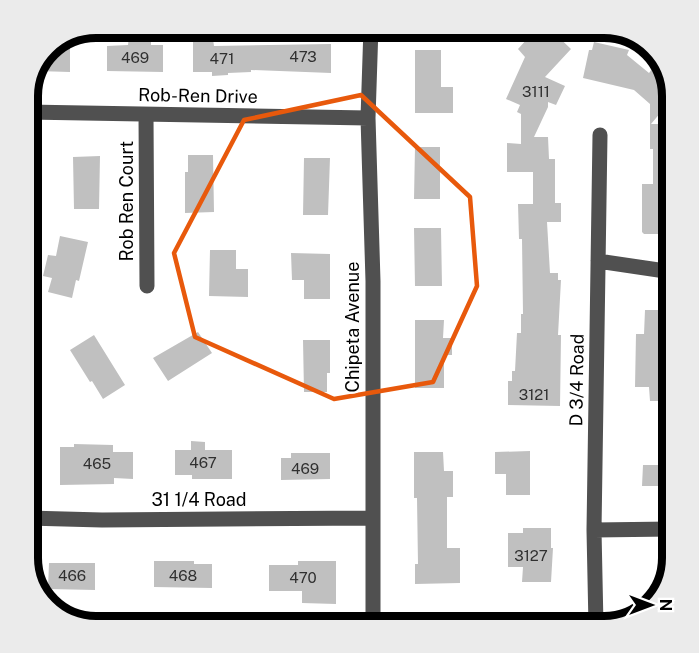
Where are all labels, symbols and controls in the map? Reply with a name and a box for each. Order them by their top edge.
house number: 473 [289,48,317,65]
house number: 469 [121,49,149,66]
house number: 471 [210,50,234,67]
house number: 3111 [522,83,550,100]
street label: Rob-Ren Drive [138,84,258,107]
street label: Rob Ren Court [116,141,137,261]
street label: Chipeta Avenue [342,262,363,392]
street label: D 3/4 Road [565,333,588,427]
house number: 3121 [519,386,549,403]
house number: 467 [189,454,217,471]
house number: 465 [83,455,111,472]
house number: 469 [291,460,319,477]
street label: 31 1/4 Road [152,489,247,510]
house number: 3127 [514,547,548,564]
house number: 466 [58,567,86,584]
house number: 468 [169,567,197,584]
house number: 470 [289,569,317,586]
north arrow [621,575,681,635]
text: N [656,599,675,611]

